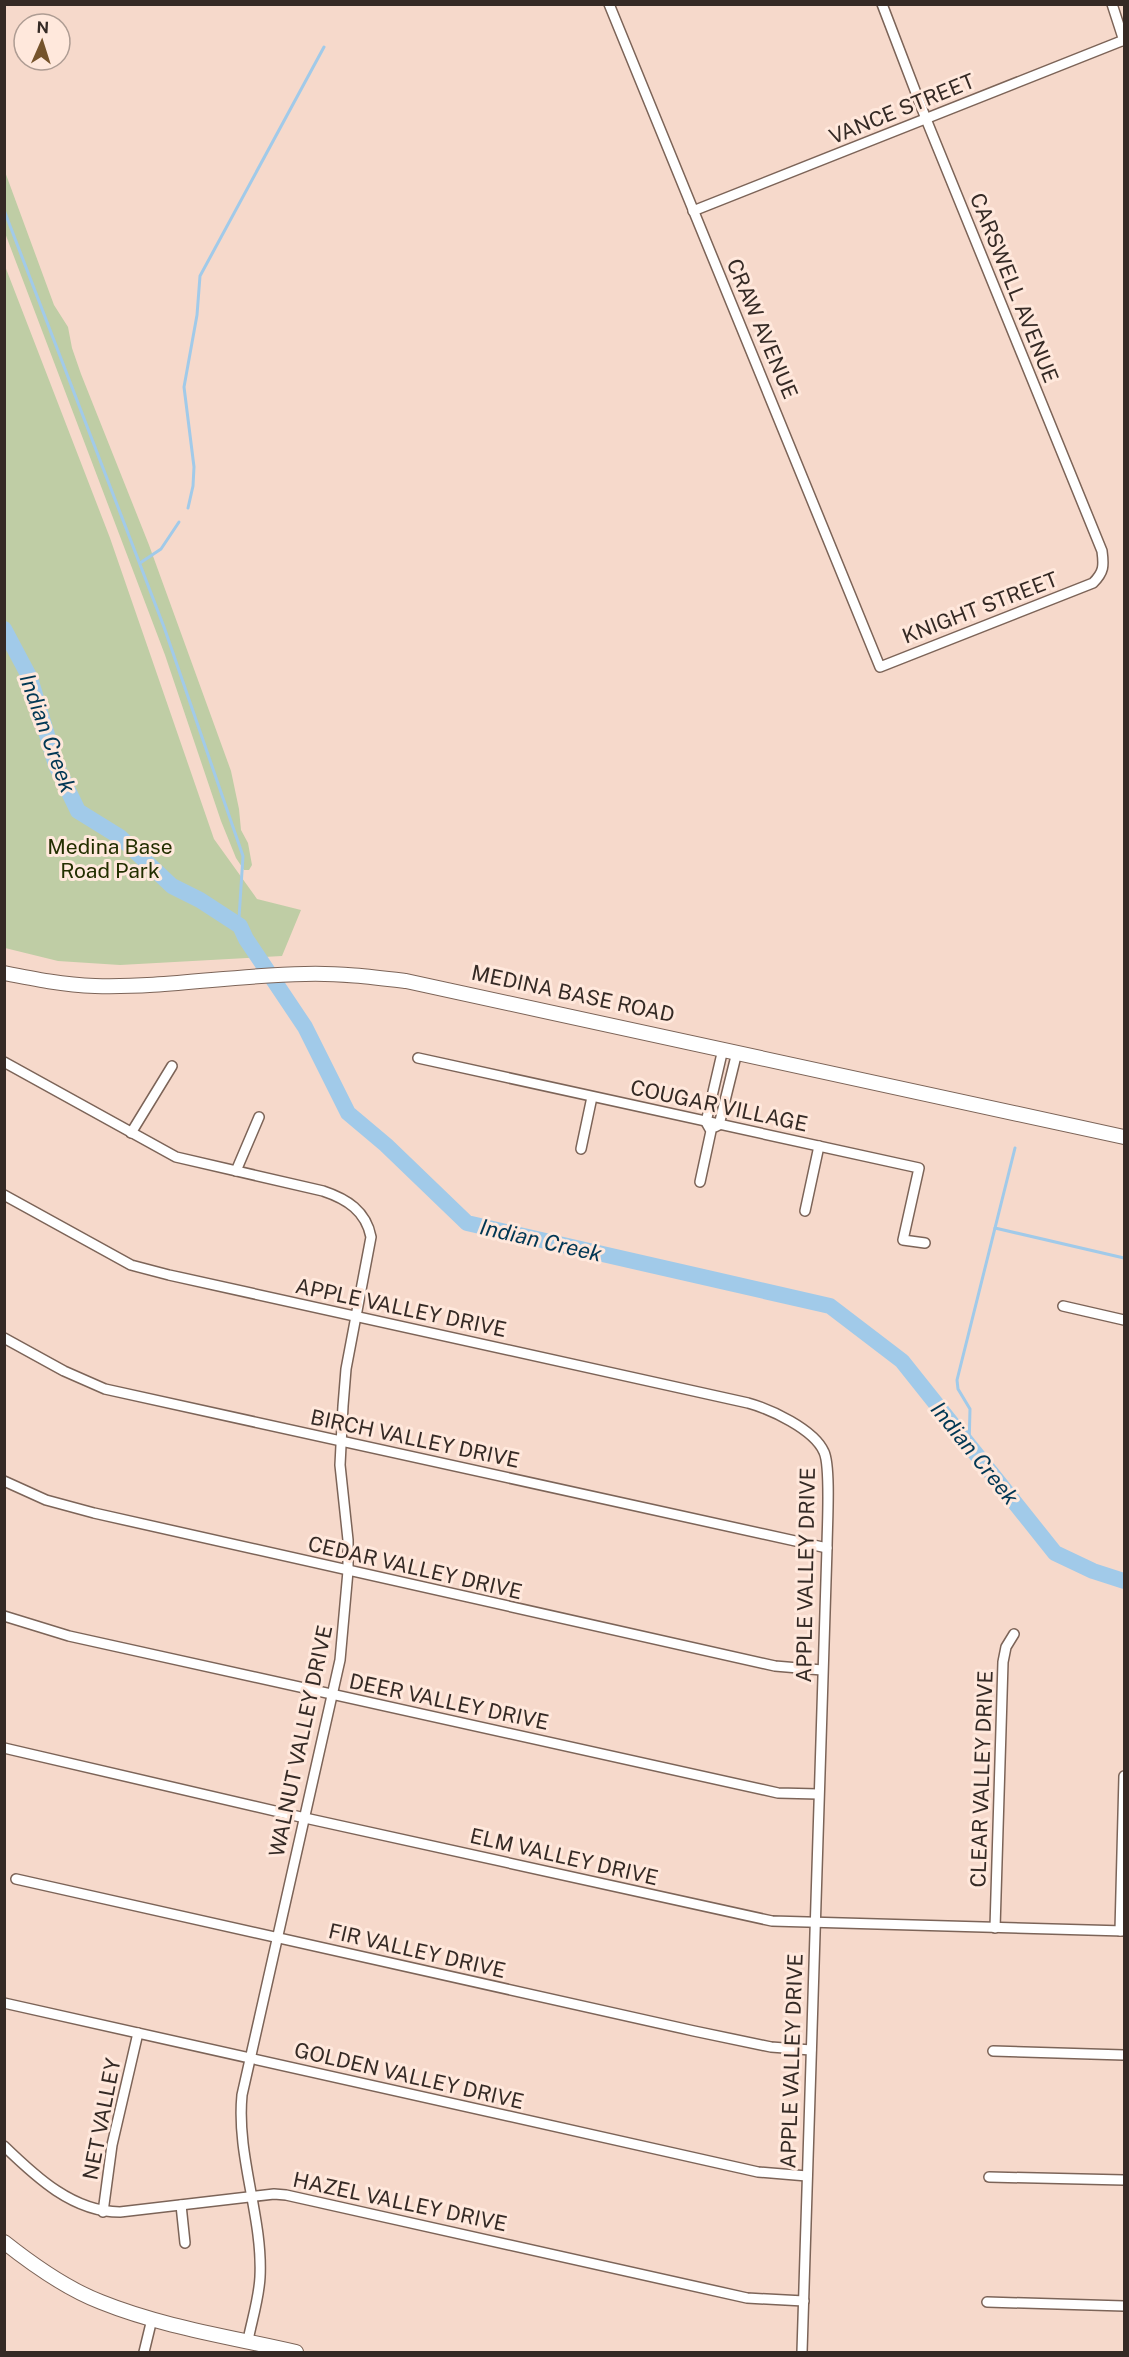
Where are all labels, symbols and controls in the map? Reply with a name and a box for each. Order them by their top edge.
north arrow [12,12,72,72]
text: N [36,18,50,37]
street label: VANCE STREET [826,68,978,149]
street label: CARSWELL AVENUE [965,189,1064,386]
street label: CRAW AVENUE [722,255,803,403]
street label: KNIGHT STREET [899,566,1061,649]
water label: Indian Creek [14,670,82,796]
park label: Medina Base Road Park [47,834,173,883]
street label: MEDINA BASE ROAD [469,960,677,1027]
street label: COUGAR VILLAGE [628,1074,810,1137]
water label: Indian Creek [477,1213,605,1267]
street label: APPLE VALLEY DRIVE [293,1273,509,1342]
water label: Indian Creek [926,1396,1024,1510]
street label: BIRCH VALLEY DRIVE [308,1404,522,1473]
street label: APPLE VALLEY DRIVE [791,1467,820,1683]
street label: CEDAR VALLEY DRIVE [306,1531,525,1604]
street label: WALNUT VALLEY DRIVE [264,1623,337,1859]
street label: DEER VALLEY DRIVE [347,1668,551,1735]
street label: CLEAR VALLEY DRIVE [965,1670,998,1888]
street label: ELM VALLEY DRIVE [468,1823,661,1890]
street label: FIR VALLEY DRIVE [326,1918,508,1983]
street label: APPLE VALLEY DRIVE [775,1953,808,2169]
street label: GOLDEN VALLEY DRIVE [292,2037,526,2114]
street label: NET VALLEY [77,2056,126,2182]
street label: HAZEL VALLEY DRIVE [291,2167,509,2236]

